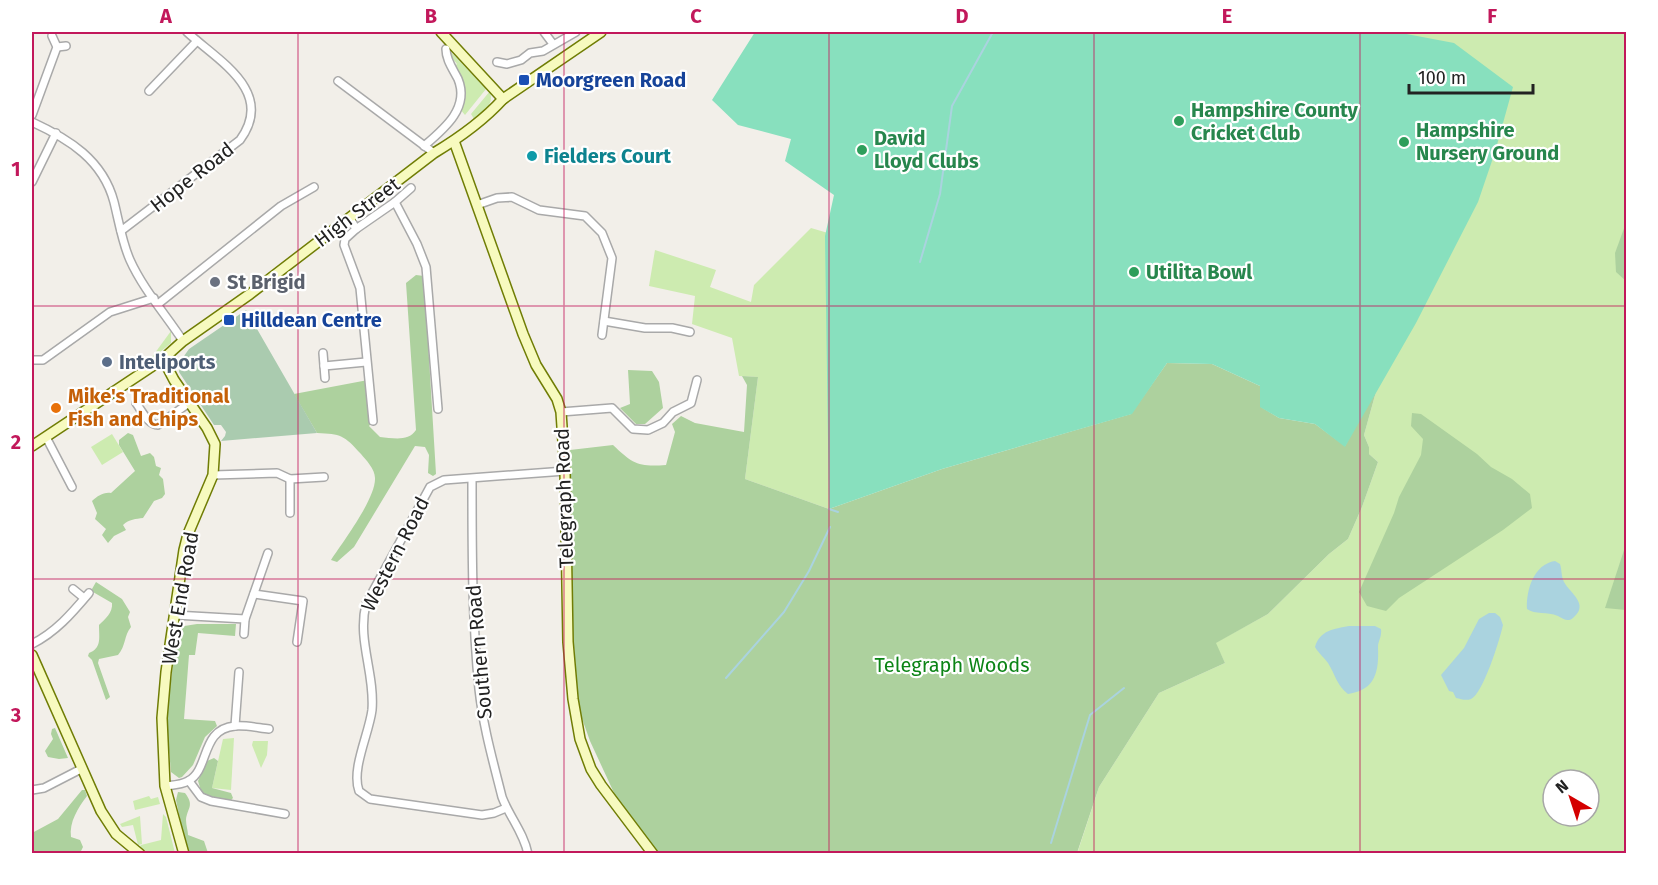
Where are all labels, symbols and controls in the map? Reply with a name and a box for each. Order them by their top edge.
text: A [159,4,173,28]
text: B [425,4,437,28]
text: C [690,4,702,28]
text: D [955,4,969,28]
text: E [1222,4,1232,28]
text: F [1487,4,1497,28]
scale bar [1409,57,1534,95]
text: 100 m [1418,67,1466,89]
place label: Moorgreen Road [536,68,686,92]
marker: Moorgreen Road [517,73,531,87]
place label: Hampshire County Cricket Club [1191,98,1359,145]
marker: Hampshire County Cricket Club [1172,114,1186,128]
place label: Hampshire Nursery Ground [1416,118,1559,165]
place label: David Lloyd Clubs [874,126,979,173]
marker: Hampshire Nursery Ground [1397,135,1411,149]
street label: Hope Road [145,137,239,217]
marker: David Lloyd Clubs [855,143,869,157]
place label: Fielders Court [544,144,671,168]
marker: Fielders Court [525,149,539,163]
text: 1 [11,157,21,181]
street label: High Street [309,172,405,252]
place label: Utilita Bowl [1146,260,1252,284]
marker: Utilita Bowl [1127,265,1141,279]
place label: St Brigid [227,270,306,294]
marker: St Brigid [208,275,222,289]
place label: Hilldean Centre [241,308,382,332]
marker: Hilldean Centre [222,313,236,327]
place label: Inteliports [119,350,216,374]
marker: Inteliports [100,355,114,369]
place label: Mike's Traditional Fish and Chips [68,384,229,431]
marker: Mike's Traditional Fish and Chips [49,401,63,415]
street label: Telegraph Road [550,428,578,568]
text: 2 [11,430,21,454]
street label: Western Road [356,493,434,615]
street label: West End Road [156,530,204,666]
street label: Southern Road [461,584,497,720]
park label: Telegraph Woods [875,653,1029,677]
text: 3 [10,703,21,727]
north arrow [1541,768,1601,828]
text: N [1552,776,1572,797]

